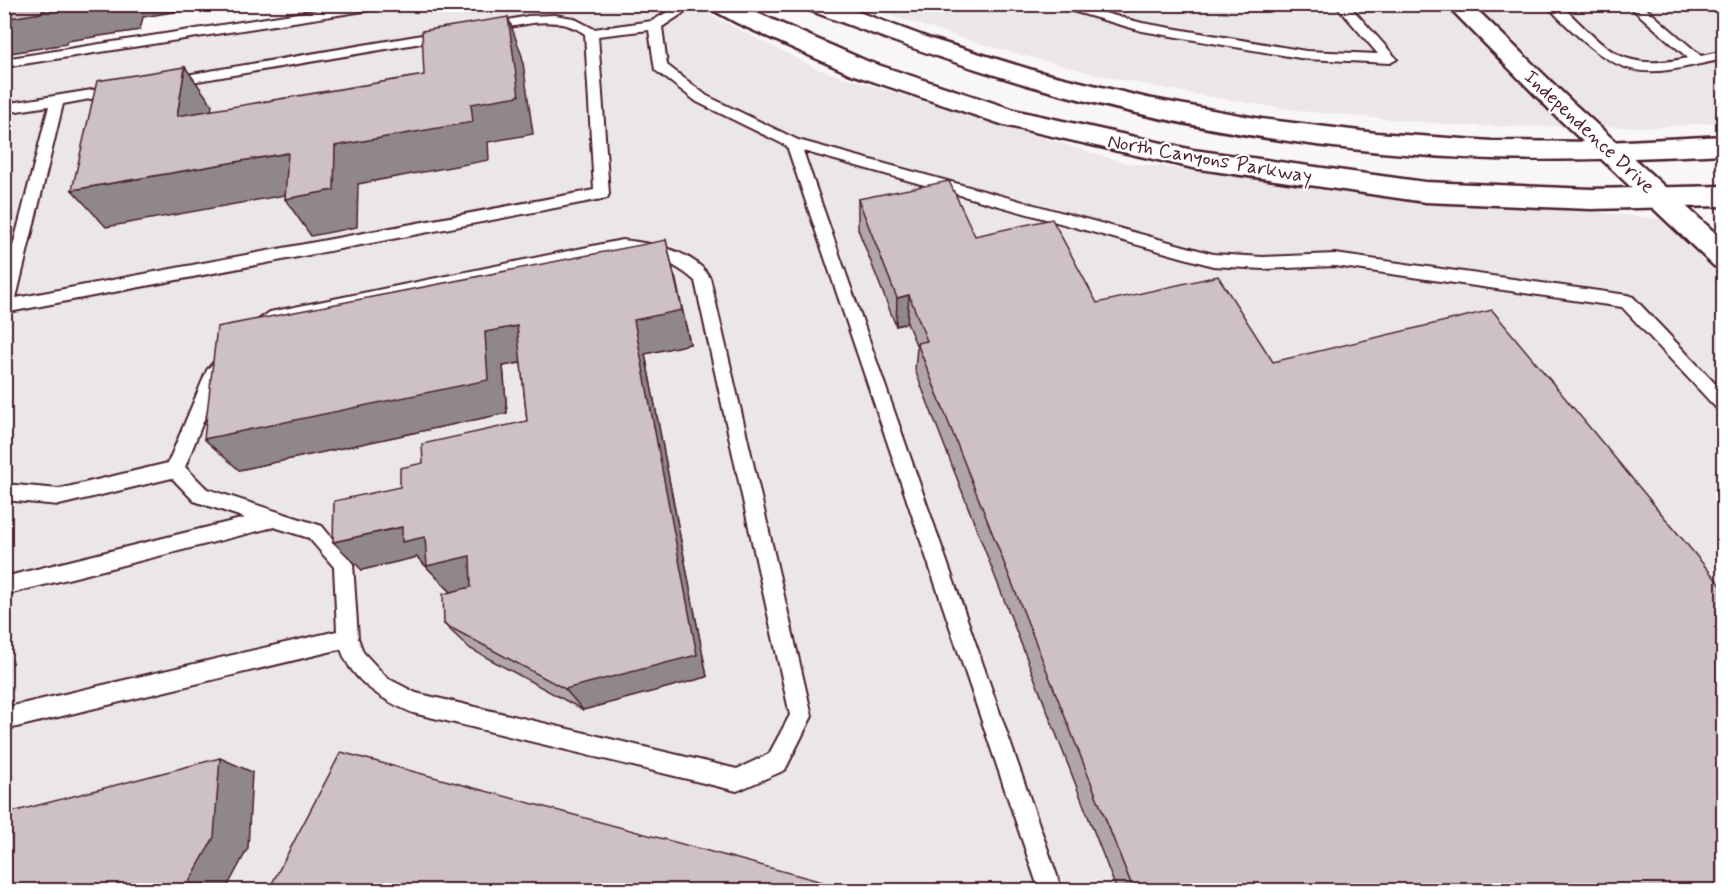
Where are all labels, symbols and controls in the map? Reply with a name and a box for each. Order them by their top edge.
street label: Independence Drive [1518,64,1661,200]
street label: North Canyons Parkway [1105,128,1314,191]

